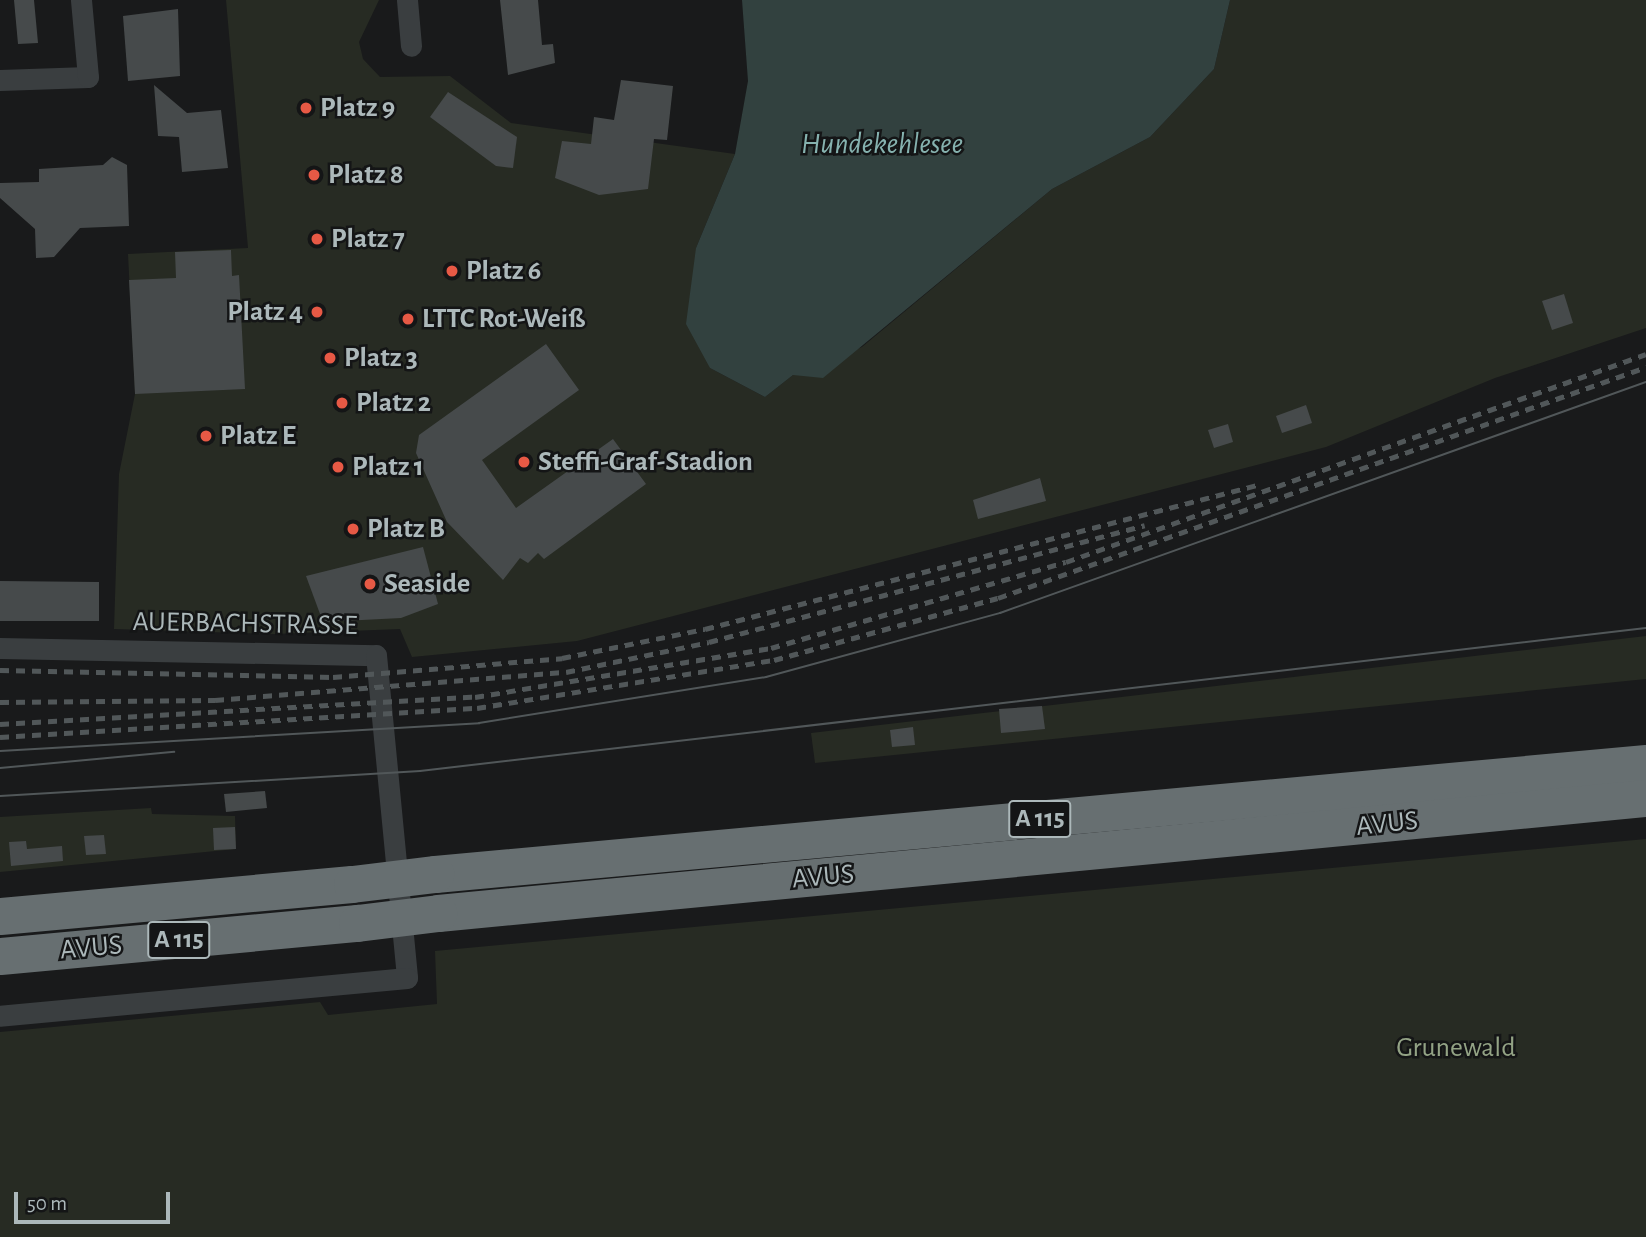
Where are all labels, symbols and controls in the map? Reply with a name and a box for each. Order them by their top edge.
place label: Platz 9 [320,91,395,125]
marker: Platz 9 [298,100,314,116]
water label: Hundekehlesee [801,126,963,162]
place label: Platz 8 [328,158,404,192]
marker: Platz 8 [306,167,322,183]
place label: Platz 7 [331,222,405,256]
marker: Platz 7 [309,231,325,247]
place label: Platz 6 [466,254,541,288]
marker: Platz 6 [444,263,460,279]
place label: Platz 4 [227,295,303,329]
place label: LTTC Rot-Weiß [422,302,585,336]
marker: Platz 4 [309,304,325,320]
marker: LTTC Rot-Weiß [400,311,416,327]
place label: Platz 3 [344,341,418,375]
marker: Platz 3 [322,350,338,366]
place label: Platz 2 [356,386,431,420]
marker: Platz 2 [334,395,350,411]
place label: Platz E [220,419,296,453]
marker: Platz E [198,428,214,444]
place label: Steffi-Graf-Stadion [538,445,753,479]
place label: Platz 1 [352,450,424,484]
marker: Steffi-Graf-Stadion [516,454,532,470]
marker: Platz 1 [330,459,346,475]
place label: Platz B [367,512,445,546]
marker: Platz B [345,521,361,537]
place label: Seaside [384,567,470,601]
marker: Seaside [362,576,378,592]
street label: AUERBACHSTRASSE [132,605,358,643]
road number: A 115 [1007,796,1073,842]
street label: AVUS [1354,804,1420,844]
street label: AVUS [791,858,855,896]
road number: A 115 [146,917,212,962]
street label: AVUS [59,929,123,967]
park label: Grunewald [1396,1031,1516,1065]
scale bar [18,1178,173,1222]
text: 50 m [27,1193,67,1214]

